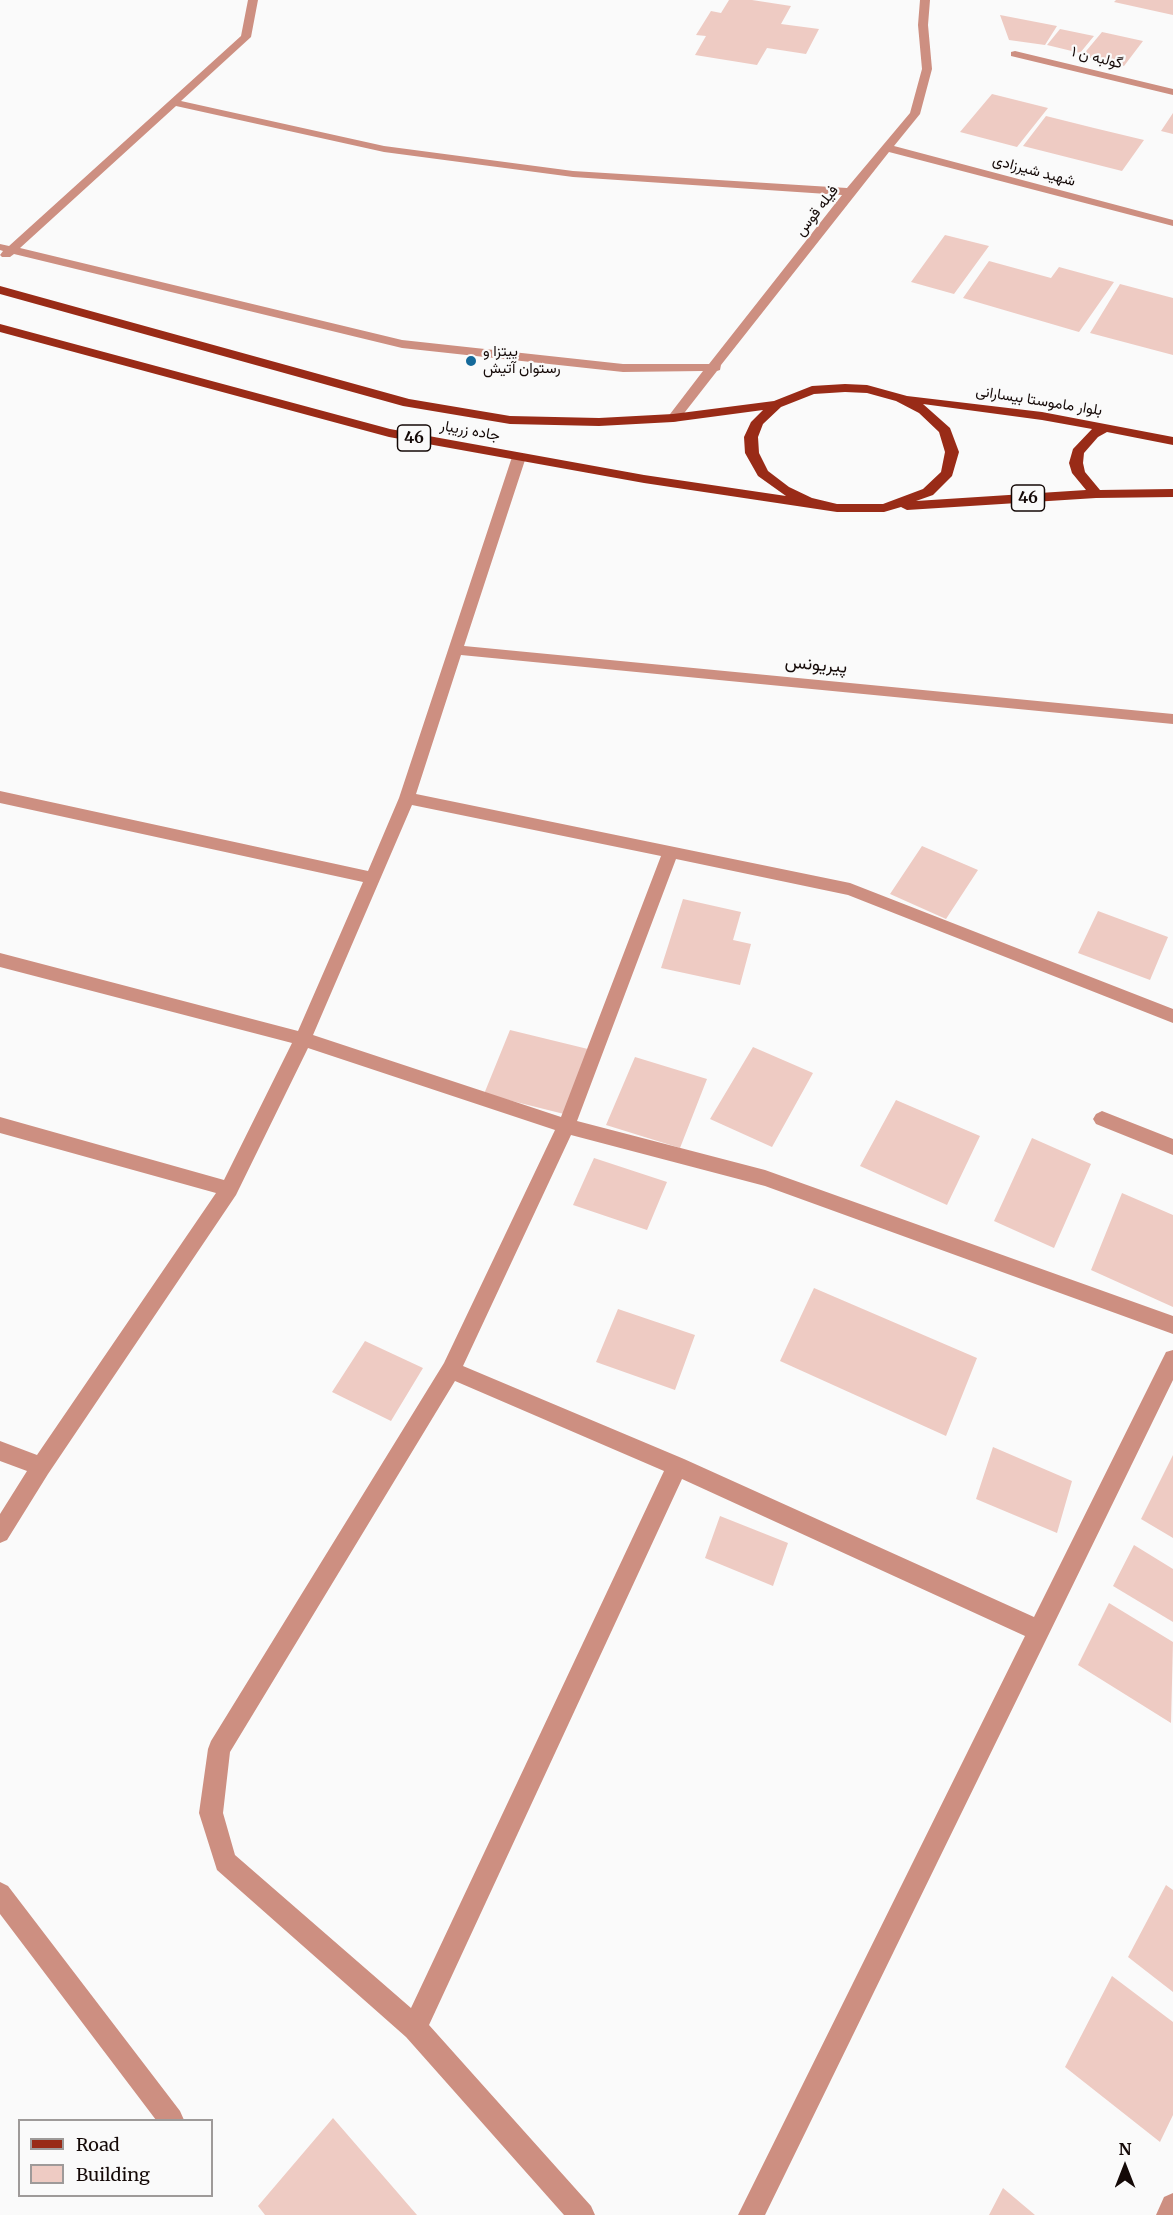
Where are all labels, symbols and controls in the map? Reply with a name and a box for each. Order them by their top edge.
street label: گولبه ن ۱ [1069,43,1125,73]
street label: شهید شیرزادی [991,151,1077,191]
street label: فیله قوس [792,182,842,240]
place label: پیتزا و رستوان آتیش [483,343,561,378]
marker: پیتزا و رستوان آتیش [464,354,478,368]
street label: بلوار ماموستا بیسارانی [975,382,1103,420]
street label: جاده زریبار [439,417,501,445]
road number: 46 [398,425,430,451]
road number: 46 [1012,485,1044,511]
street label: پیریونس [784,652,848,678]
legend [18,2119,213,2197]
text: Road [76,2133,120,2156]
north arrow [1095,2137,1155,2197]
text: N [1119,2139,1131,2159]
text: Building [76,2163,150,2186]

